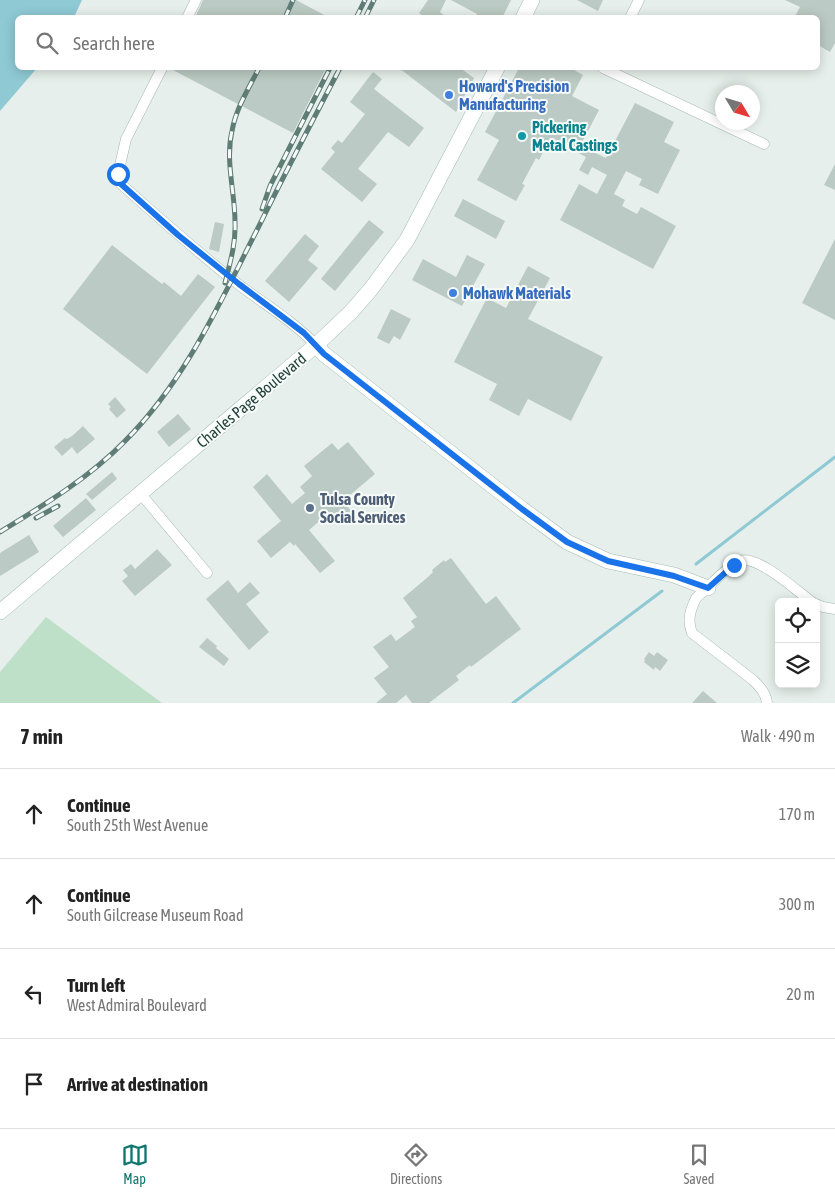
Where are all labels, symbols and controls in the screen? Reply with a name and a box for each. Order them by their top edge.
search box [15,15,820,70]
icon: search [33,29,61,57]
text: Search here [73,32,155,54]
place label: Howard's Precision Manufacturing [459,77,569,113]
north arrow [715,85,760,130]
marker: Howard's Precision Manufacturing [443,89,455,101]
place label: Pickering Metal Castings [532,118,618,154]
marker: Pickering Metal Castings [516,130,528,142]
route start [107,163,130,186]
place label: Mohawk Materials [463,284,571,302]
marker: Mohawk Materials [447,287,459,299]
street label: Charles Page Boulevard [193,349,310,452]
place label: Tulsa County Social Services [320,490,406,526]
marker: Tulsa County Social Services [304,502,316,514]
route end [723,554,746,577]
map controls [775,598,820,688]
button: locate [775,598,820,643]
button: layers [775,643,820,688]
text: 7 min [20,724,63,748]
text: Walk · 490 m [741,727,815,745]
text: Continue [67,794,131,816]
icon: ahead [20,800,48,828]
text: 170 m [779,805,815,823]
text: South 25th West Avenue [67,816,208,834]
text: Continue [67,884,131,906]
icon: ahead [20,890,48,918]
text: 300 m [779,895,815,913]
text: South Gilcrease Museum Road [67,906,244,924]
text: Turn left [67,974,125,996]
icon: left [20,980,48,1008]
text: 20 m [786,985,815,1003]
text: West Admiral Boulevard [67,996,207,1014]
icon: arrive [20,1070,48,1098]
text: Arrive at destination [67,1073,208,1095]
tab: Map [121,1141,149,1187]
tab: Directions [390,1141,442,1187]
tab: Saved [683,1141,714,1187]

